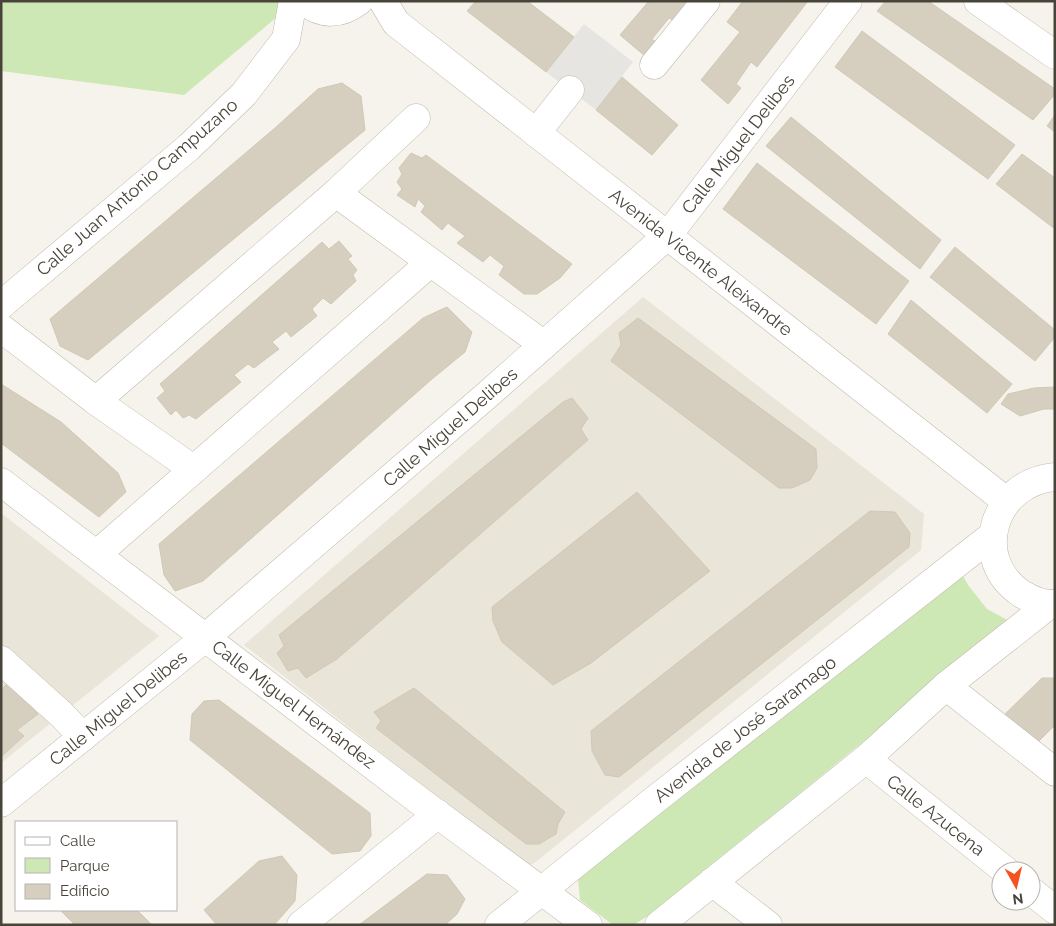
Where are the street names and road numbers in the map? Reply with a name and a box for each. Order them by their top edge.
street label: Calle Miguel Delibes [677,70,799,218]
street label: Calle Juan Antonio Campuzano [32,94,242,280]
street label: Avenida Vicente Aleixandre [605,184,797,340]
street label: Calle Miguel Delibes [379,363,522,491]
street label: Calle Miguel Hernández [208,636,380,772]
street label: Calle Miguel Delibes [45,646,191,770]
street label: Avenida de José Saramago [650,651,840,807]
street label: Calle Azucena [883,770,989,860]

